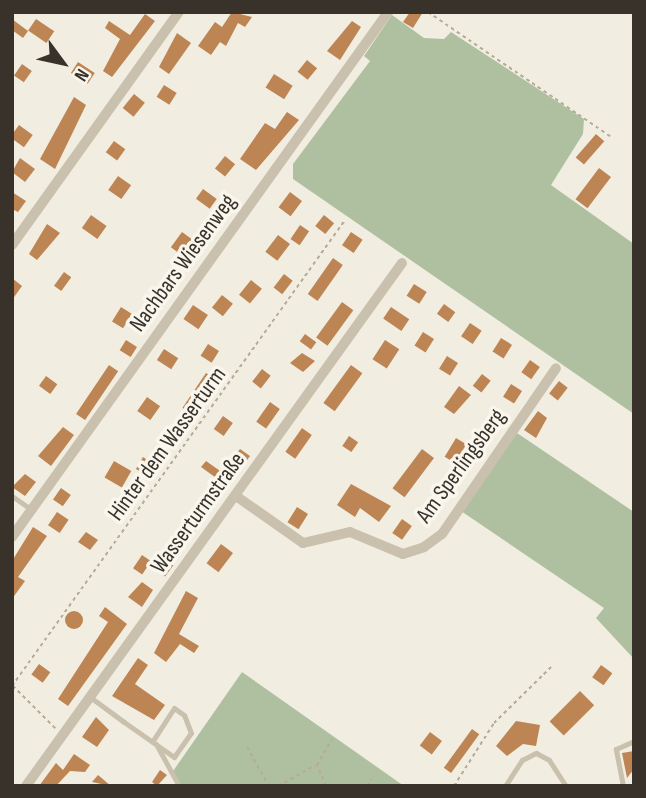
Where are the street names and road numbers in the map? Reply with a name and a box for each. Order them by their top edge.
street label: Nachbars Wiesenweg [124,189,242,337]
street label: Hinter dem Wasserturm [102,362,232,526]
street label: Am Sperlingsberg [410,404,512,528]
street label: Wasserturmstraße [145,447,251,579]

